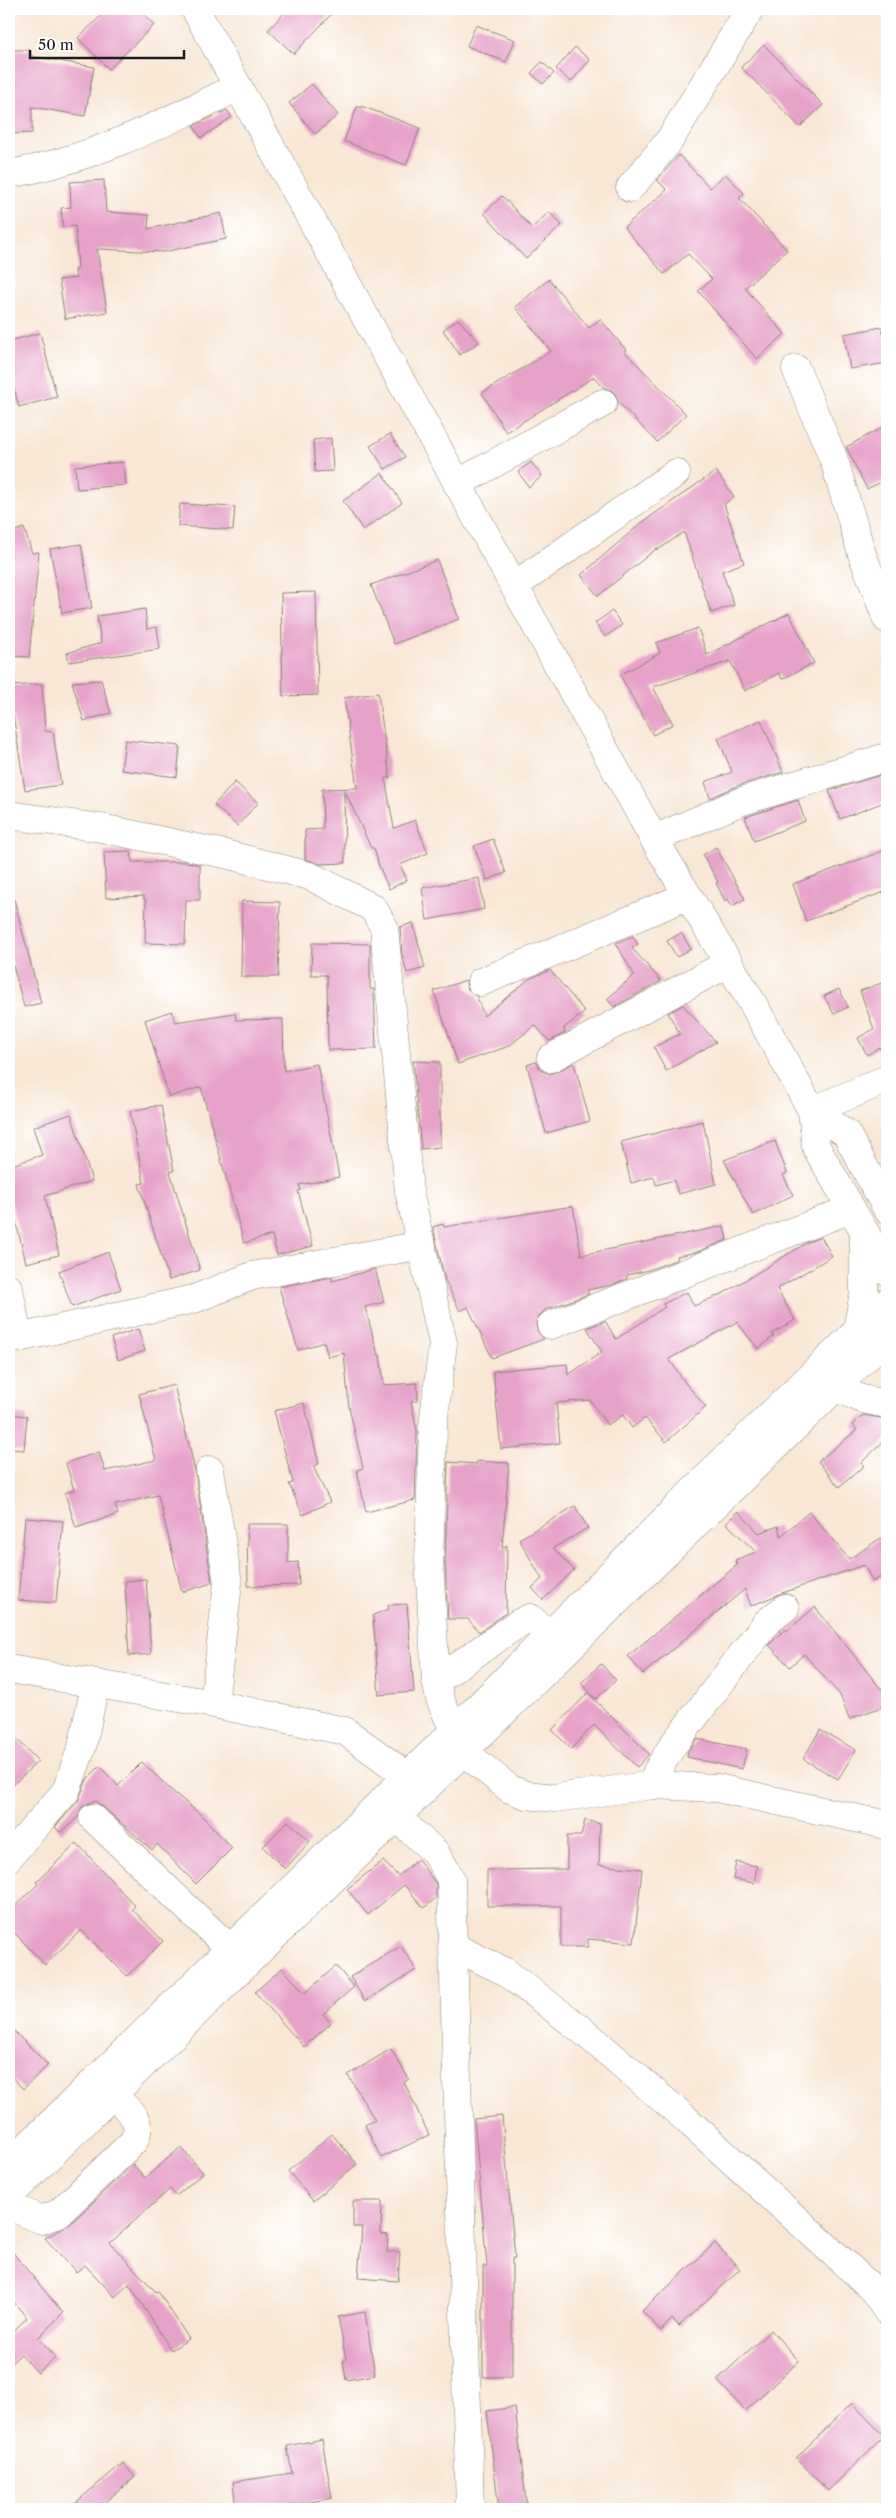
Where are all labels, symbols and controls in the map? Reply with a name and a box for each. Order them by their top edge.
scale bar [30,28,184,60]
text: 50 m [38,35,74,54]

